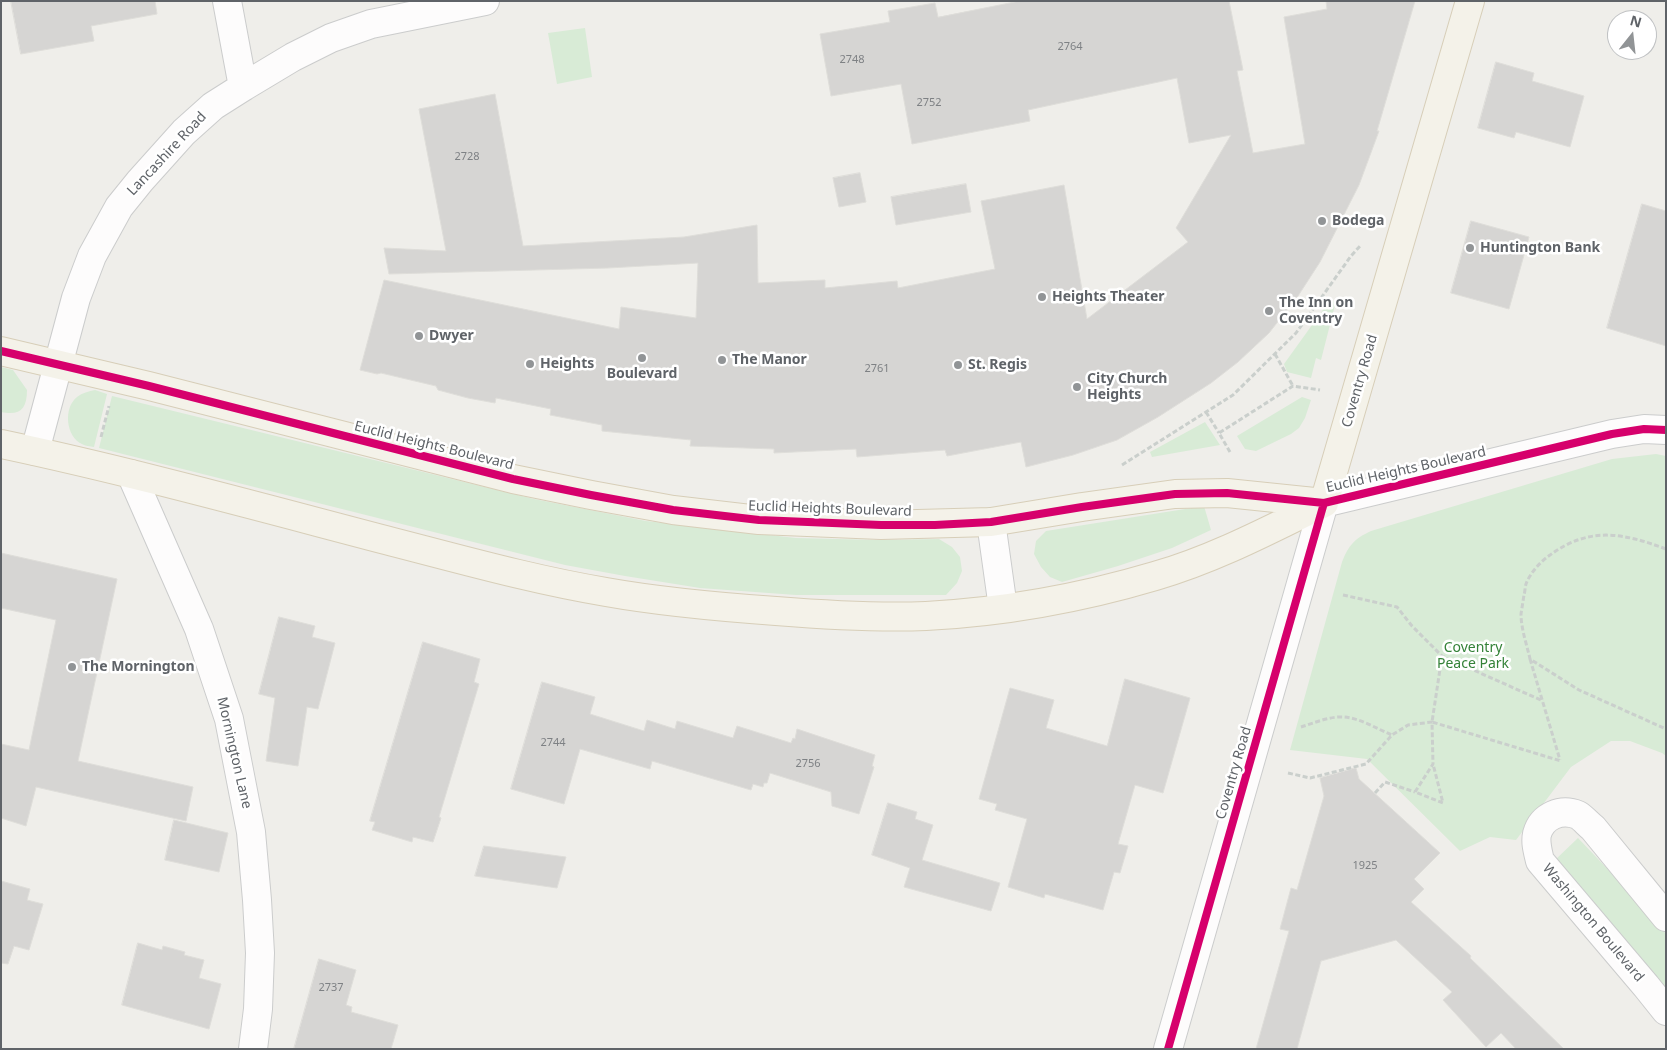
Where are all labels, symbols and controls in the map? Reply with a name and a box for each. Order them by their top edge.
north arrow [1607,10,1657,60]
text: N [1628,10,1644,32]
house number: 2764 [1057,40,1083,54]
house number: 2748 [839,53,865,67]
house number: 2752 [916,96,942,110]
street label: Lancashire Road [124,109,210,199]
house number: 2728 [454,150,480,164]
place label: Bodega [1332,213,1384,229]
marker: Bodega [1316,215,1328,227]
place label: Huntington Bank [1480,240,1600,256]
marker: Huntington Bank [1464,242,1476,254]
place label: Heights Theater [1052,289,1165,305]
marker: Heights Theater [1036,291,1048,303]
place label: The Inn on Coventry [1279,295,1353,328]
marker: The Inn on Coventry [1263,305,1275,317]
place label: Dwyer [429,328,474,344]
marker: Dwyer [413,330,425,342]
street label: Coventry Road [1339,333,1381,429]
marker: Boulevard [636,352,648,364]
place label: The Manor [732,352,807,368]
marker: The Manor [716,354,728,366]
place label: Heights [540,356,594,372]
place label: St. Regis [968,357,1027,373]
marker: Heights [524,358,536,370]
marker: St. Regis [952,359,964,371]
house number: 2761 [864,362,890,376]
place label: Boulevard [607,366,677,382]
place label: City Church Heights [1087,371,1167,404]
marker: City Church Heights [1071,381,1083,393]
street label: Euclid Heights Boulevard [353,418,515,474]
street label: Euclid Heights Boulevard [1324,443,1488,497]
street label: Euclid Heights Boulevard [748,498,912,520]
park label: Coventry Peace Park [1437,640,1509,672]
place label: The Mornington [82,659,195,675]
marker: The Mornington [66,661,78,673]
street label: Mornington Lane [213,696,255,810]
street label: Coventry Road [1213,725,1255,821]
house number: 2744 [540,736,566,750]
house number: 2756 [795,757,821,771]
house number: 1925 [1352,859,1378,873]
street label: Washington Boulevard [1539,860,1647,986]
house number: 2737 [318,981,344,995]

